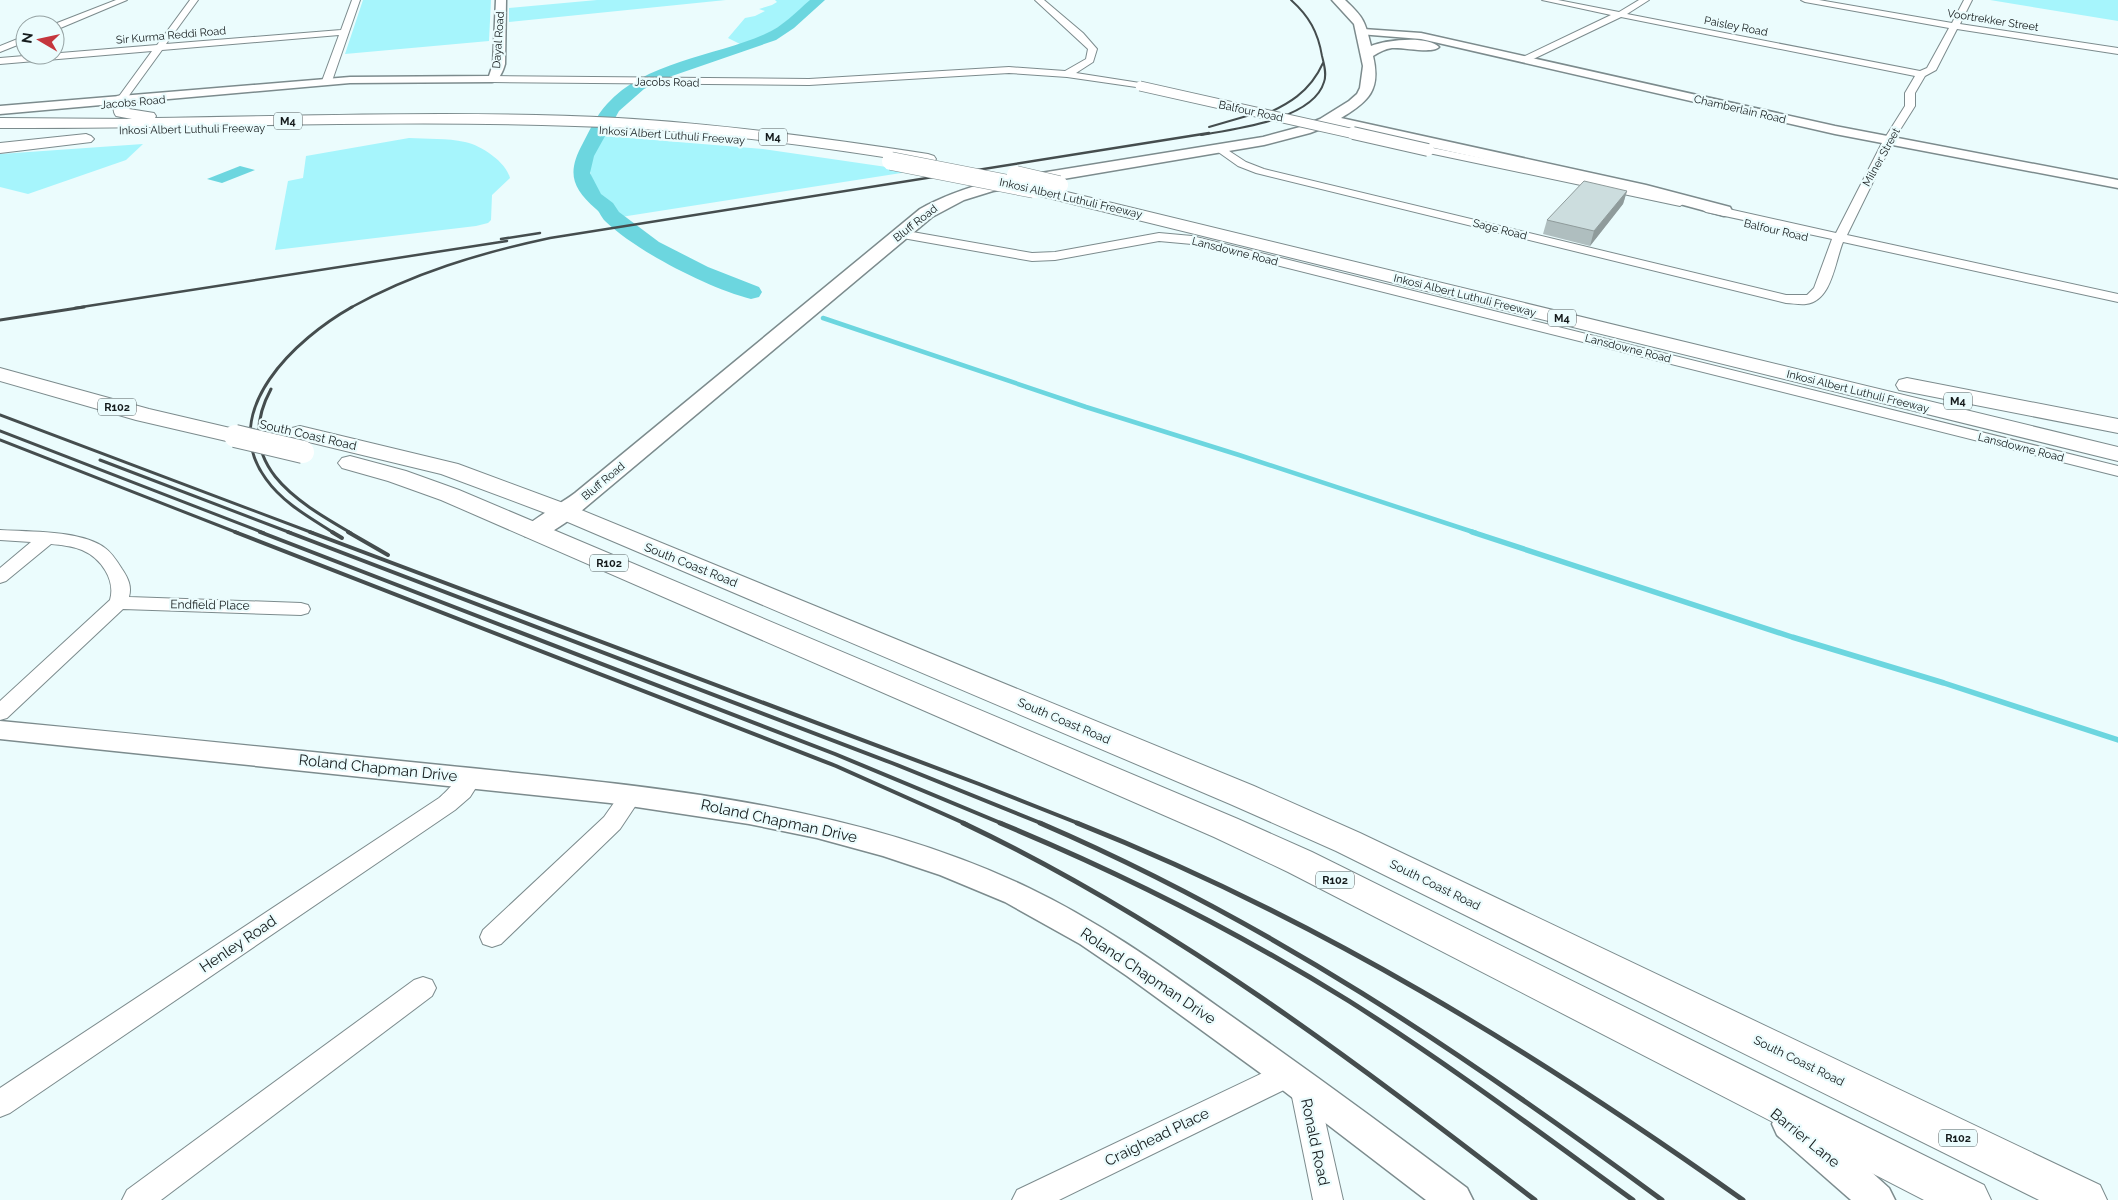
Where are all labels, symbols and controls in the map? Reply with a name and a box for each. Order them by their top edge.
street label: Voortrekker Street [1946,7,2040,34]
street label: Dayal Road [490,11,507,69]
street label: Paisley Road [1703,14,1769,39]
north arrow [15,15,65,65]
street label: Sir Kurma Reddi Road [115,24,227,47]
text: N [18,31,36,44]
street label: Jacobs Road [634,75,700,90]
street label: Jacobs Road [100,93,166,112]
street label: Chamberlain Road [1693,93,1787,126]
street label: Balfour Road [1217,98,1285,125]
road number: M4 [274,112,302,130]
street label: Inkosi Albert Luthuli Freeway [119,122,265,137]
street label: Inkosi Albert Luthuli Freeway [599,124,745,147]
street label: Milner Street [1860,125,1903,189]
road number: M4 [759,128,787,146]
street label: Inkosi Albert Luthuli Freeway [998,176,1144,221]
street label: Bluff Road [891,202,940,245]
street label: Sage Road [1472,217,1528,242]
street label: Balfour Road [1742,217,1809,244]
street label: Lansdowne Road [1190,234,1279,269]
street label: Inkosi Albert Luthuli Freeway [1392,271,1537,319]
road number: M4 [1548,310,1576,326]
street label: Lansdowne Road [1583,331,1672,366]
street label: Inkosi Albert Luthuli Freeway [1785,367,1930,415]
road number: M4 [1944,392,1972,410]
road number: R102 [98,398,136,416]
street label: South Coast Road [258,417,358,453]
street label: Lansdowne Road [1976,430,2065,465]
street label: Bluff Road [579,460,628,503]
street label: South Coast Road [642,540,740,590]
road number: R102 [590,554,628,572]
street label: Endfield Place [170,597,250,613]
street label: South Coast Road [1016,695,1112,747]
street label: Roland Chapman Drive [298,751,458,785]
street label: Roland Chapman Drive [699,796,859,846]
street label: South Coast Road [1387,857,1483,913]
road number: R102 [1316,872,1354,888]
street label: Henley Road [196,912,280,976]
street label: Roland Chapman Drive [1077,924,1219,1028]
street label: South Coast Road [1751,1033,1847,1089]
street label: Ronald Road [1297,1097,1333,1187]
street label: Craighead Place [1102,1104,1212,1170]
street label: Barrier Lane [1767,1105,1843,1172]
road number: R102 [1939,1130,1977,1146]

